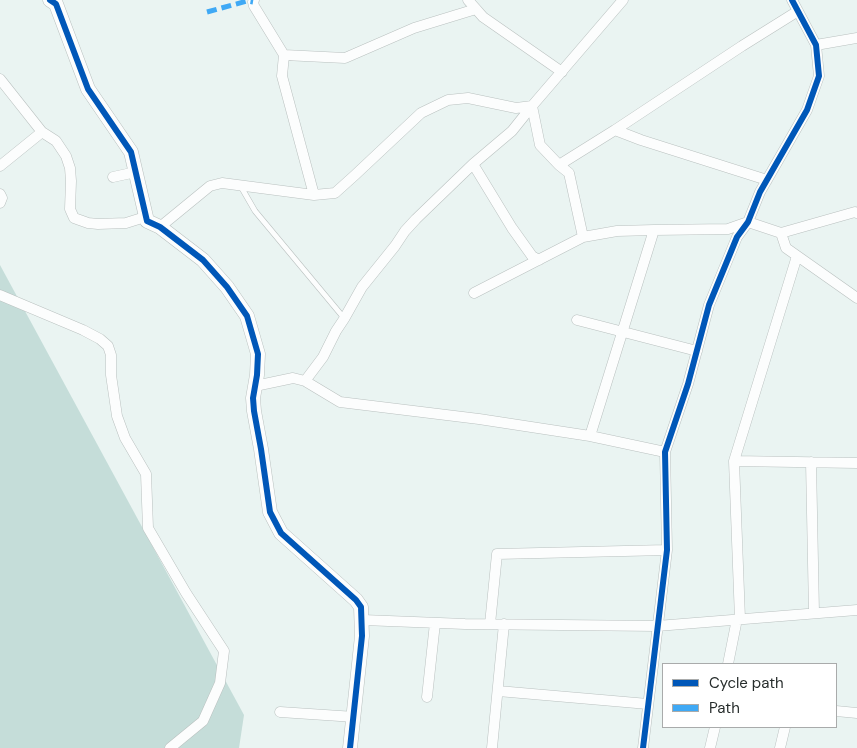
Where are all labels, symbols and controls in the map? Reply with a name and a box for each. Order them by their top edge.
legend [662,663,837,728]
text: Cycle path [709,673,784,693]
text: Path [709,698,740,718]

